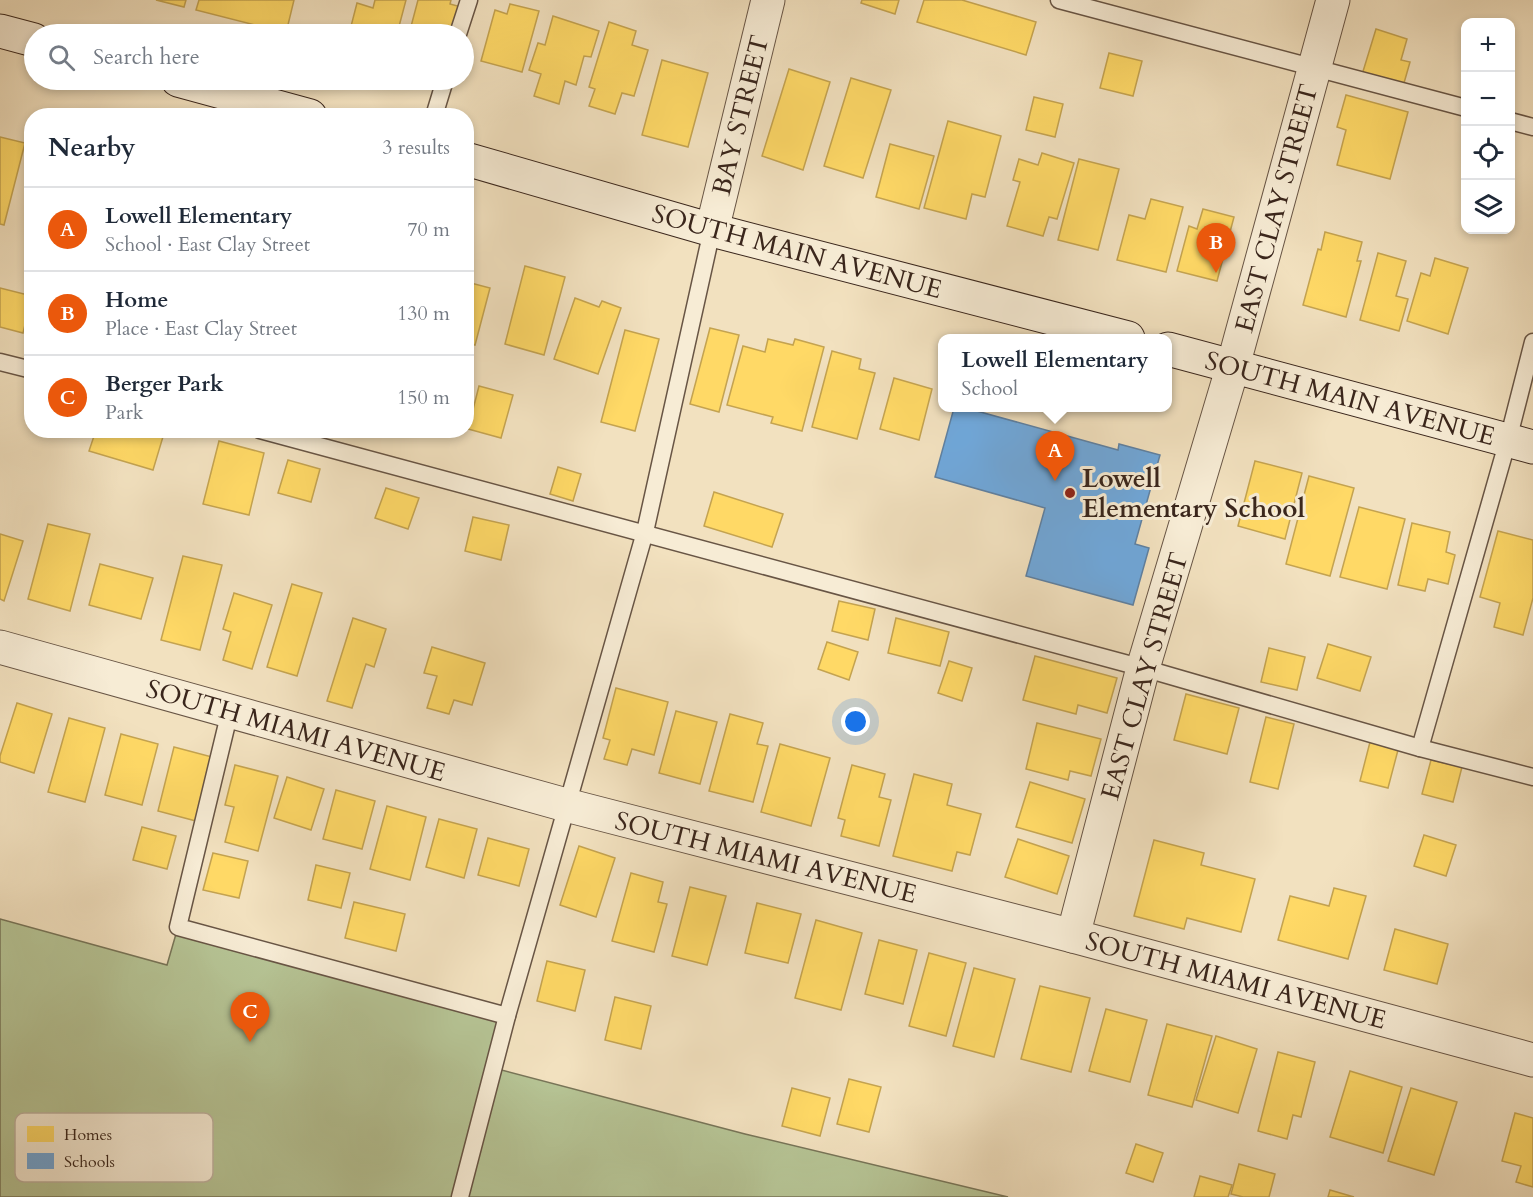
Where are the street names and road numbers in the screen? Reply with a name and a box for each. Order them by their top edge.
street label: BAY STREET [704,31,777,199]
street label: EAST CLAY STREET [1227,80,1326,336]
street label: SOUTH MAIN AVENUE [648,196,946,307]
street label: SOUTH MAIN AVENUE [1201,343,1499,454]
street label: EAST CLAY STREET [1092,549,1196,804]
street label: SOUTH MIAMI AVENUE [142,671,450,790]
street label: SOUTH MIAMI AVENUE [611,803,920,912]
street label: SOUTH MIAMI AVENUE [1082,923,1390,1037]

